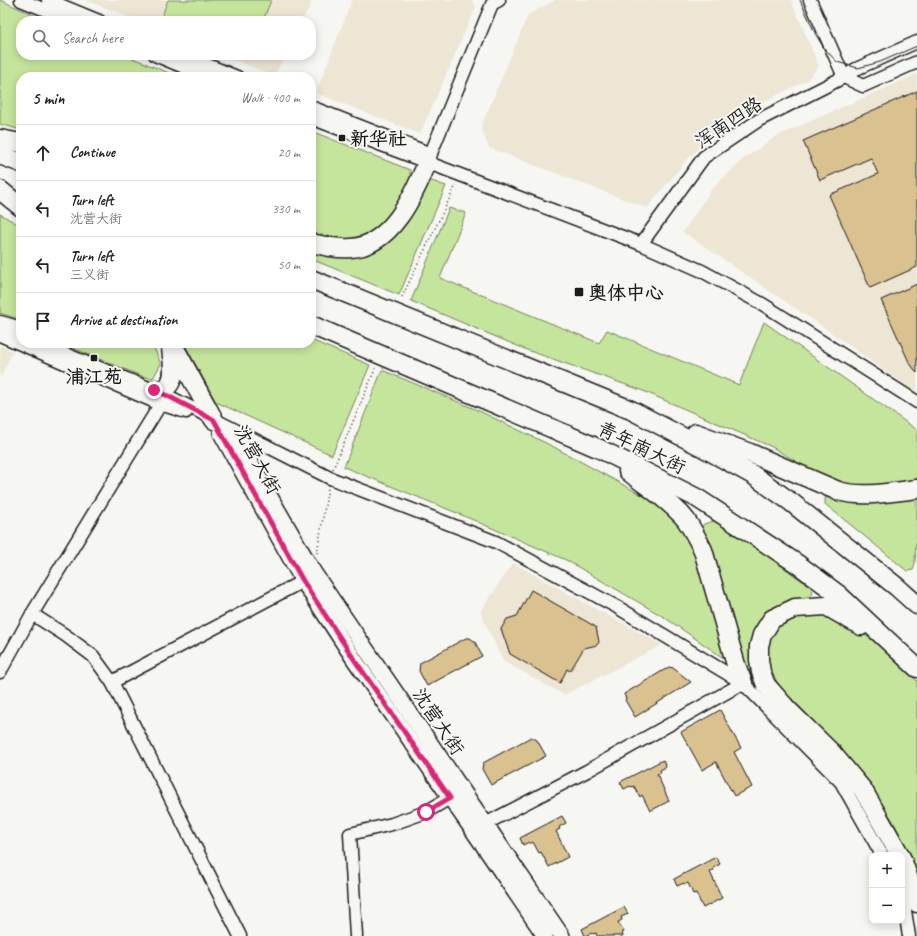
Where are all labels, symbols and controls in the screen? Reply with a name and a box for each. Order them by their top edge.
search box [16,16,316,60]
icon: search [30,27,52,49]
text: Search here [62,29,123,48]
text: 5 min [32,88,64,109]
text: Walk · 400 m [241,90,300,106]
street label: 浑南四路 [690,92,767,154]
place label: 新华社 [350,127,407,151]
marker: 新华社 [337,133,347,143]
icon: ahead [32,142,54,164]
text: Continue [70,143,115,162]
text: 20 m [278,145,300,161]
text: Turn left [70,191,113,210]
icon: left [32,198,54,220]
text: 330 m [272,201,300,217]
text: 沈营大街 [70,211,122,227]
text: Turn left [70,247,113,266]
icon: left [32,254,54,276]
text: 50 m [278,257,300,273]
text: 三义街 [70,267,109,283]
place label: 奥体中心 [588,281,664,305]
marker: 奥体中心 [573,286,585,298]
icon: arrive [32,310,54,332]
text: Arrive at destination [70,311,177,330]
marker: 浦江苑 [89,353,99,363]
place label: 浦江苑 [65,365,123,389]
route end [145,381,163,399]
street label: 青年南大街 [594,416,690,480]
street label: 沈营大街 [228,420,286,499]
street label: 沈营大街 [407,683,469,760]
route start [417,803,435,821]
map controls [869,852,905,924]
button: + [869,852,905,888]
button: − [869,888,905,924]

